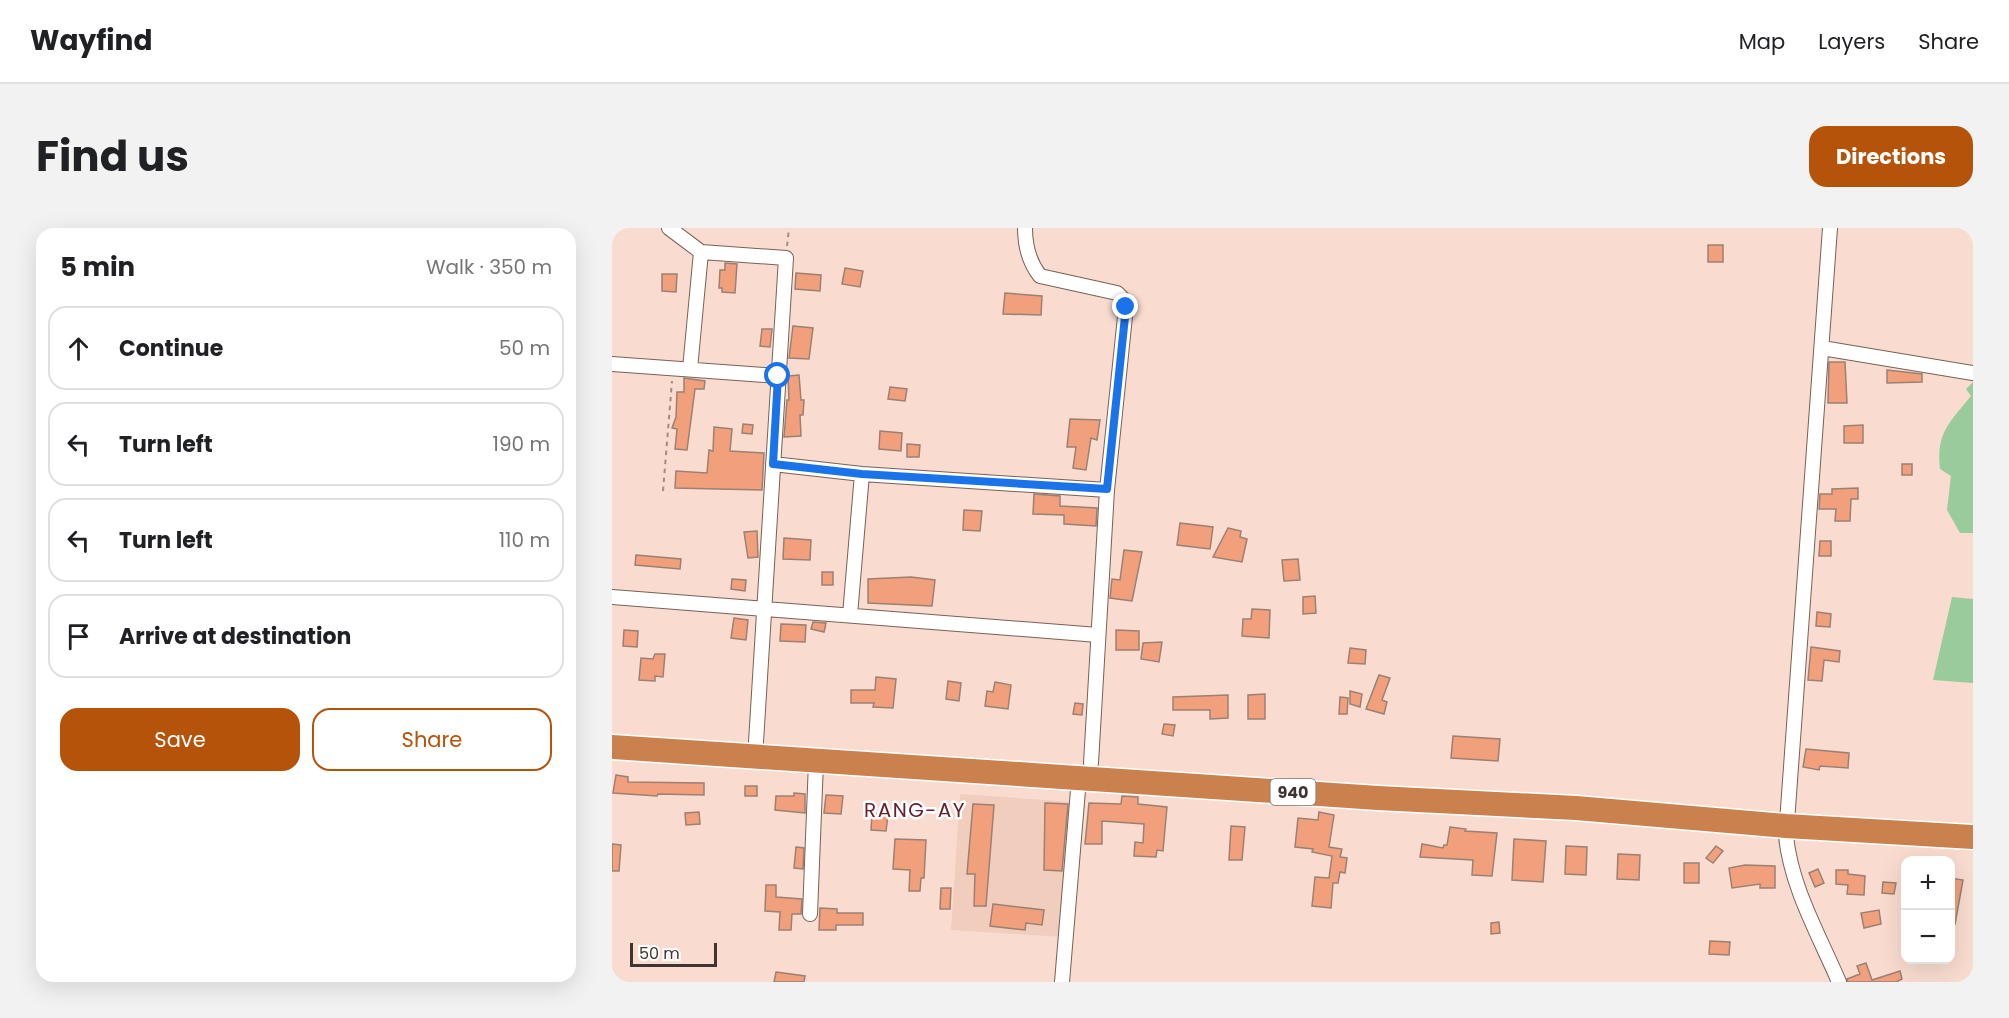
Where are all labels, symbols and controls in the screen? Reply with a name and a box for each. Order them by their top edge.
text: Wayfind [30,21,152,60]
text: Map [1739,27,1785,56]
text: Layers [1818,27,1885,56]
text: Share [1918,27,1979,56]
button: Directions [1809,126,1973,187]
text: Find us [36,127,189,186]
text: 5 min [60,249,135,285]
text: Walk · 350 m [426,253,552,281]
route end [1112,293,1138,319]
icon: ahead [62,332,95,365]
text: Continue [119,333,223,364]
text: 50 m [499,334,550,362]
route start [764,362,790,388]
icon: left [62,428,95,461]
text: Turn left [119,429,213,460]
text: 190 m [493,430,550,458]
icon: left [62,524,95,557]
text: Turn left [119,525,213,556]
text: 110 m [499,526,550,554]
icon: arrive [62,620,95,653]
text: Arrive at destination [119,621,351,652]
button: Save [60,708,300,771]
button: Share [312,708,552,771]
road number: 940 [1270,779,1316,805]
district label: RANG-AY [864,796,966,824]
map controls [1901,856,1955,964]
button: + [1901,856,1955,910]
button: − [1901,910,1955,964]
scale bar [630,940,717,968]
text: 50 m [639,942,680,965]

